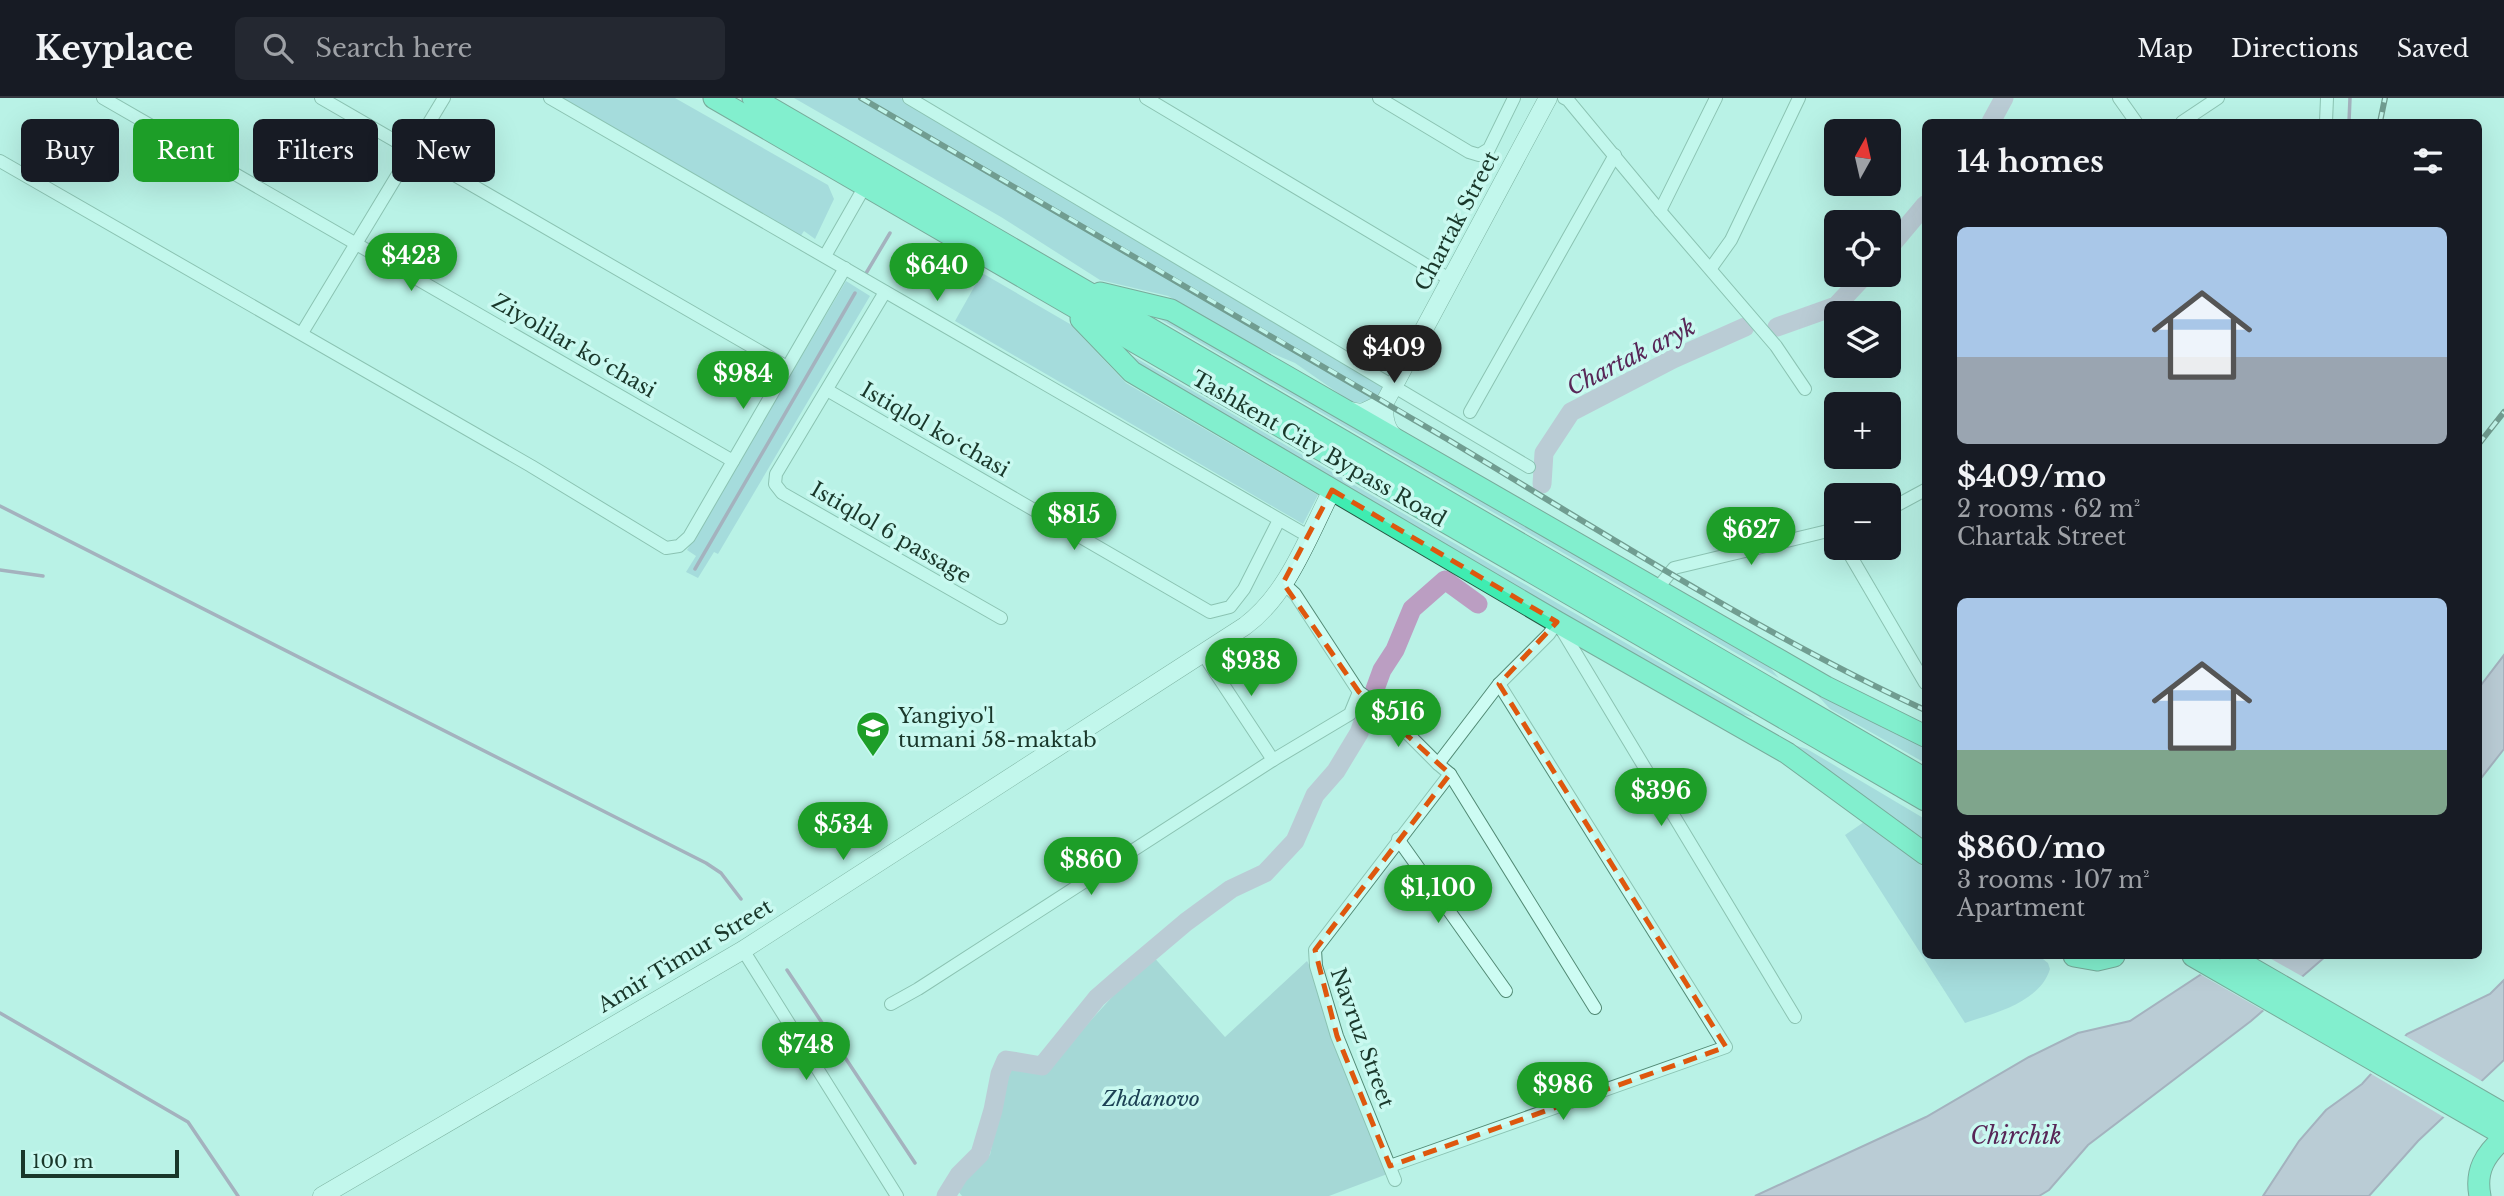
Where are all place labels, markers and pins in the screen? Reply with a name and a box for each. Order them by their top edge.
pin: $423 [370,234,452,293]
pin: $640 [896,244,978,303]
pin: $409 [1353,326,1435,385]
pin: $984 [702,352,784,411]
pin: $815 [1033,492,1115,552]
pin: $627 [1710,508,1792,567]
pin: $938 [1210,638,1292,698]
pin: $516 [1357,690,1439,749]
place label: Yangiyo'l tumani 58-maktab [897,703,1097,753]
school or university icon: Yangiyo'l tumani 58-maktab [854,709,892,758]
pin: $396 [1620,768,1702,828]
pin: $534 [802,802,884,862]
pin: $860 [1050,838,1132,897]
pin: $1,100 [1381,866,1495,925]
pin: $748 [765,1023,847,1082]
pin: $986 [1522,1062,1604,1122]

